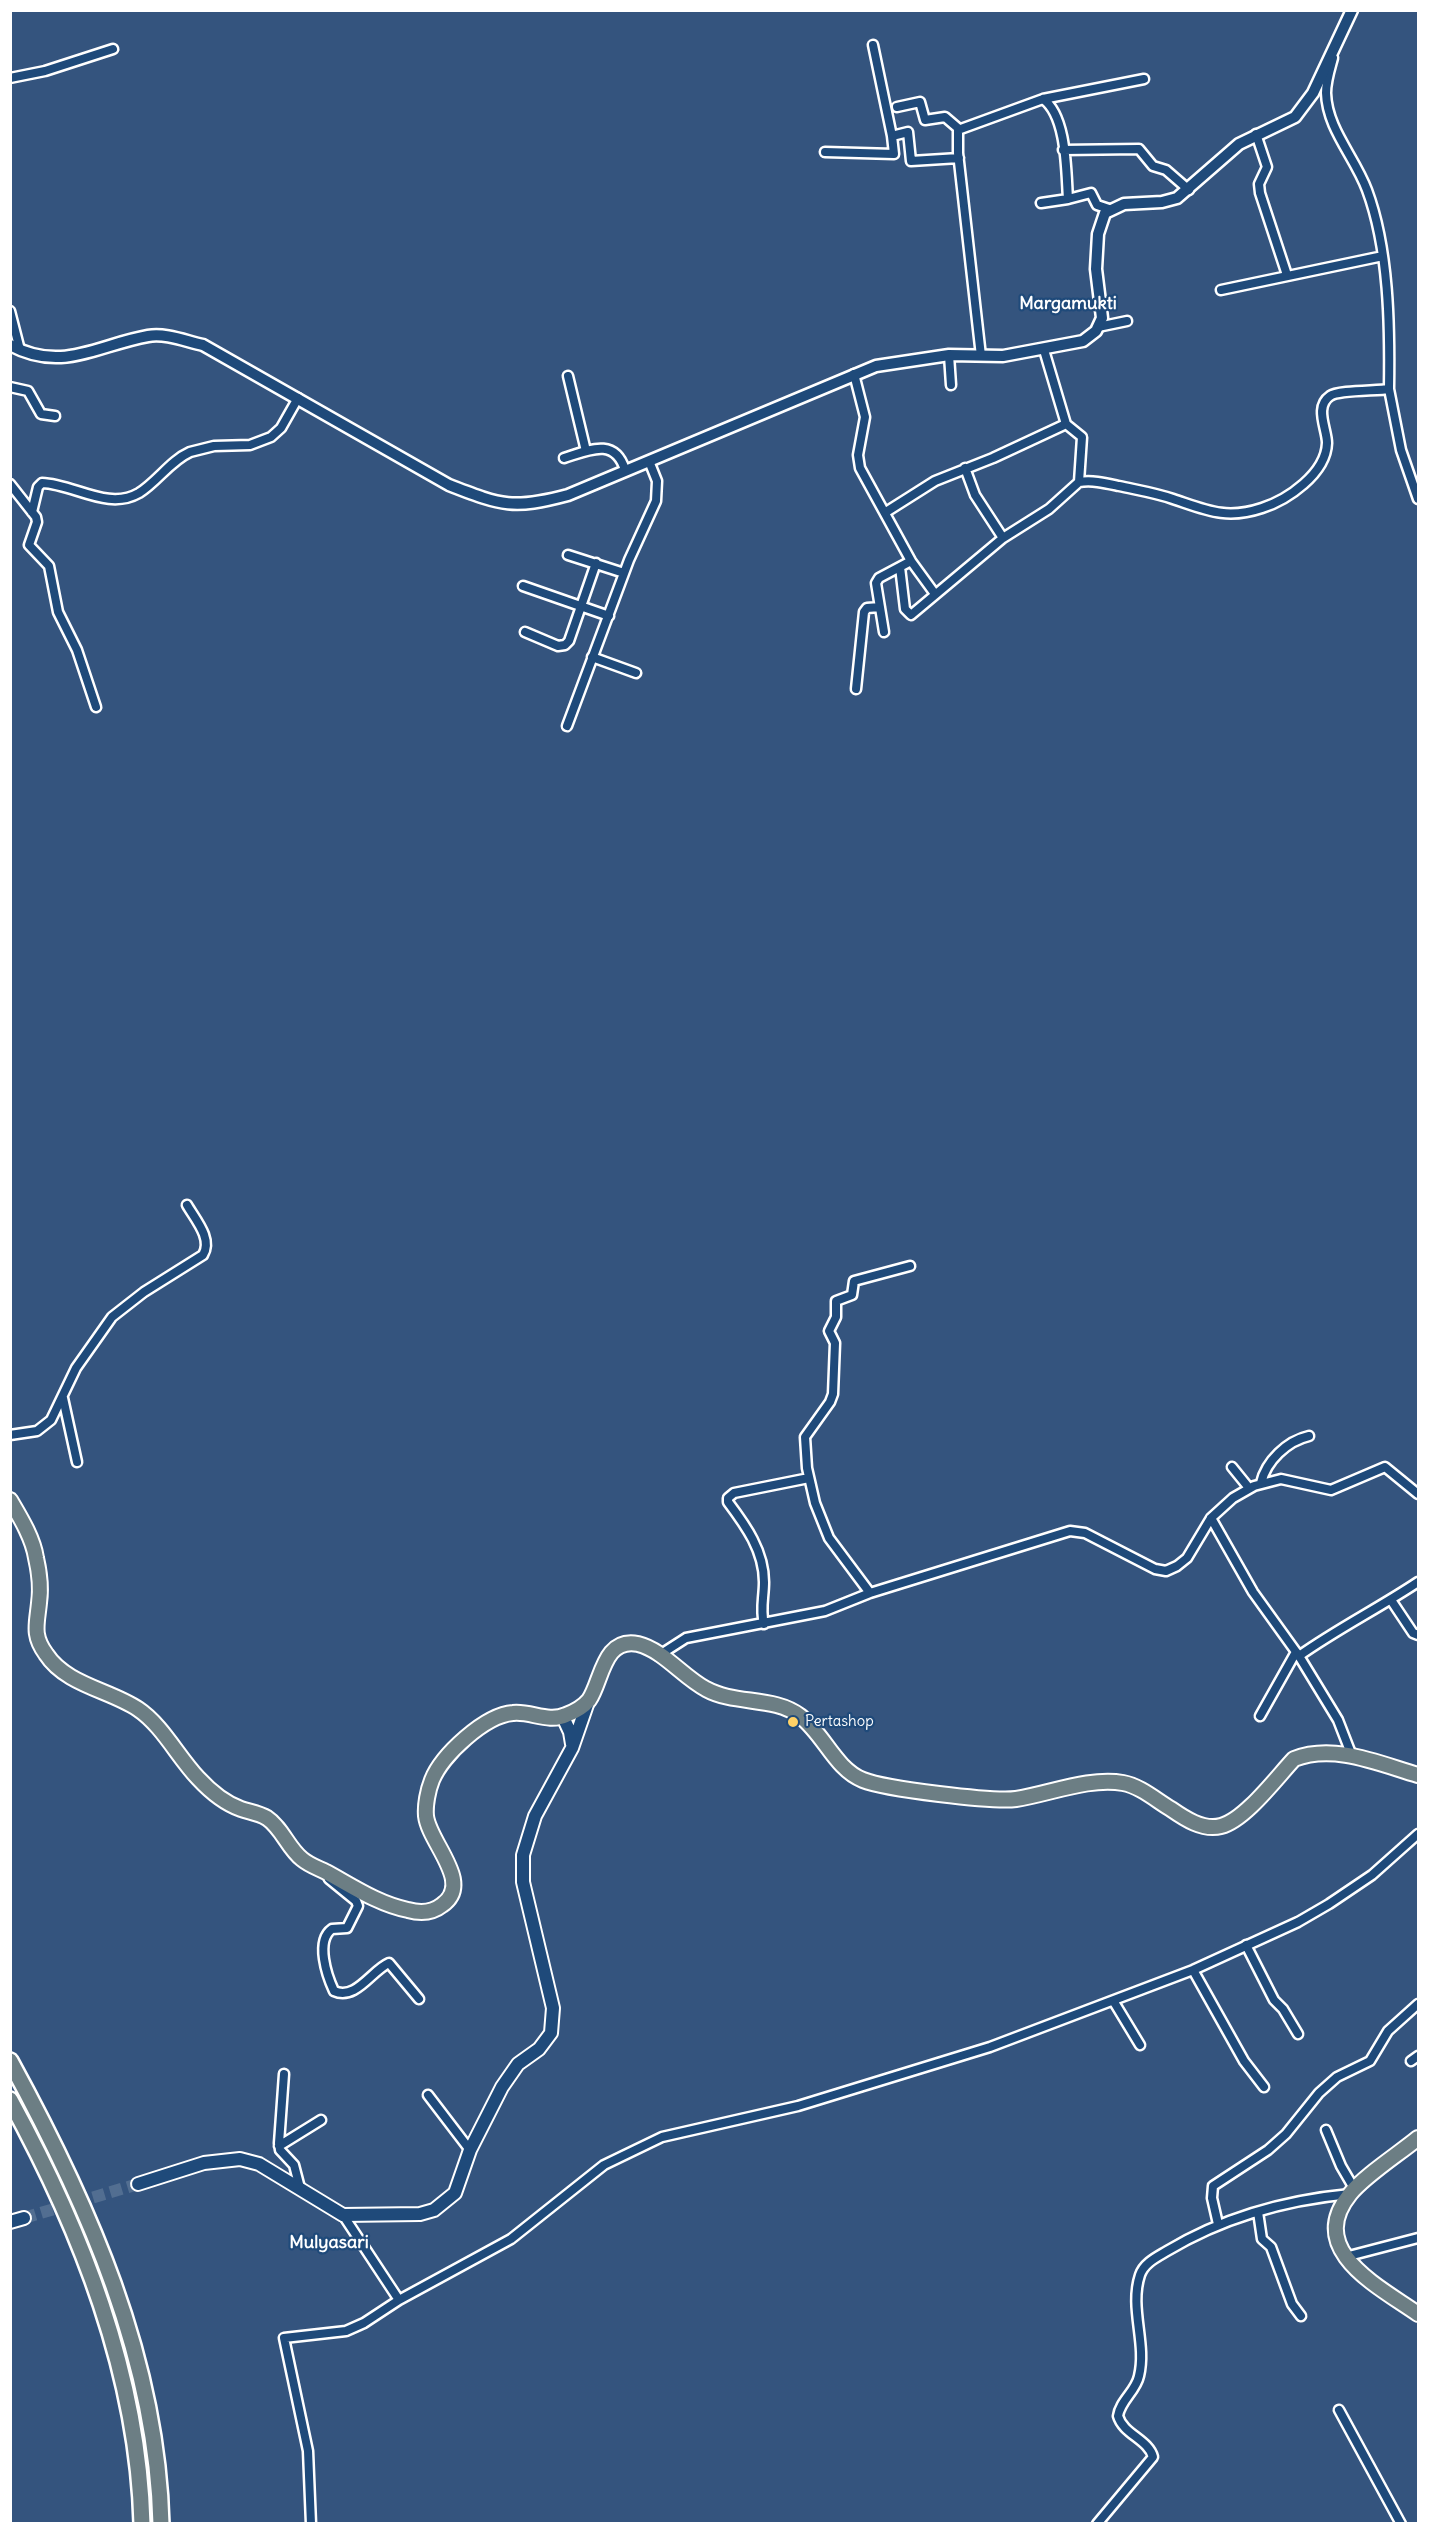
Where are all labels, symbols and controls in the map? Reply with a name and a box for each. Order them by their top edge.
district label: Margamukti [1019,293,1117,315]
place label: Pertashop [805,1713,874,1731]
marker: Pertashop [786,1715,800,1729]
district label: Mulyasari [289,2232,369,2254]

